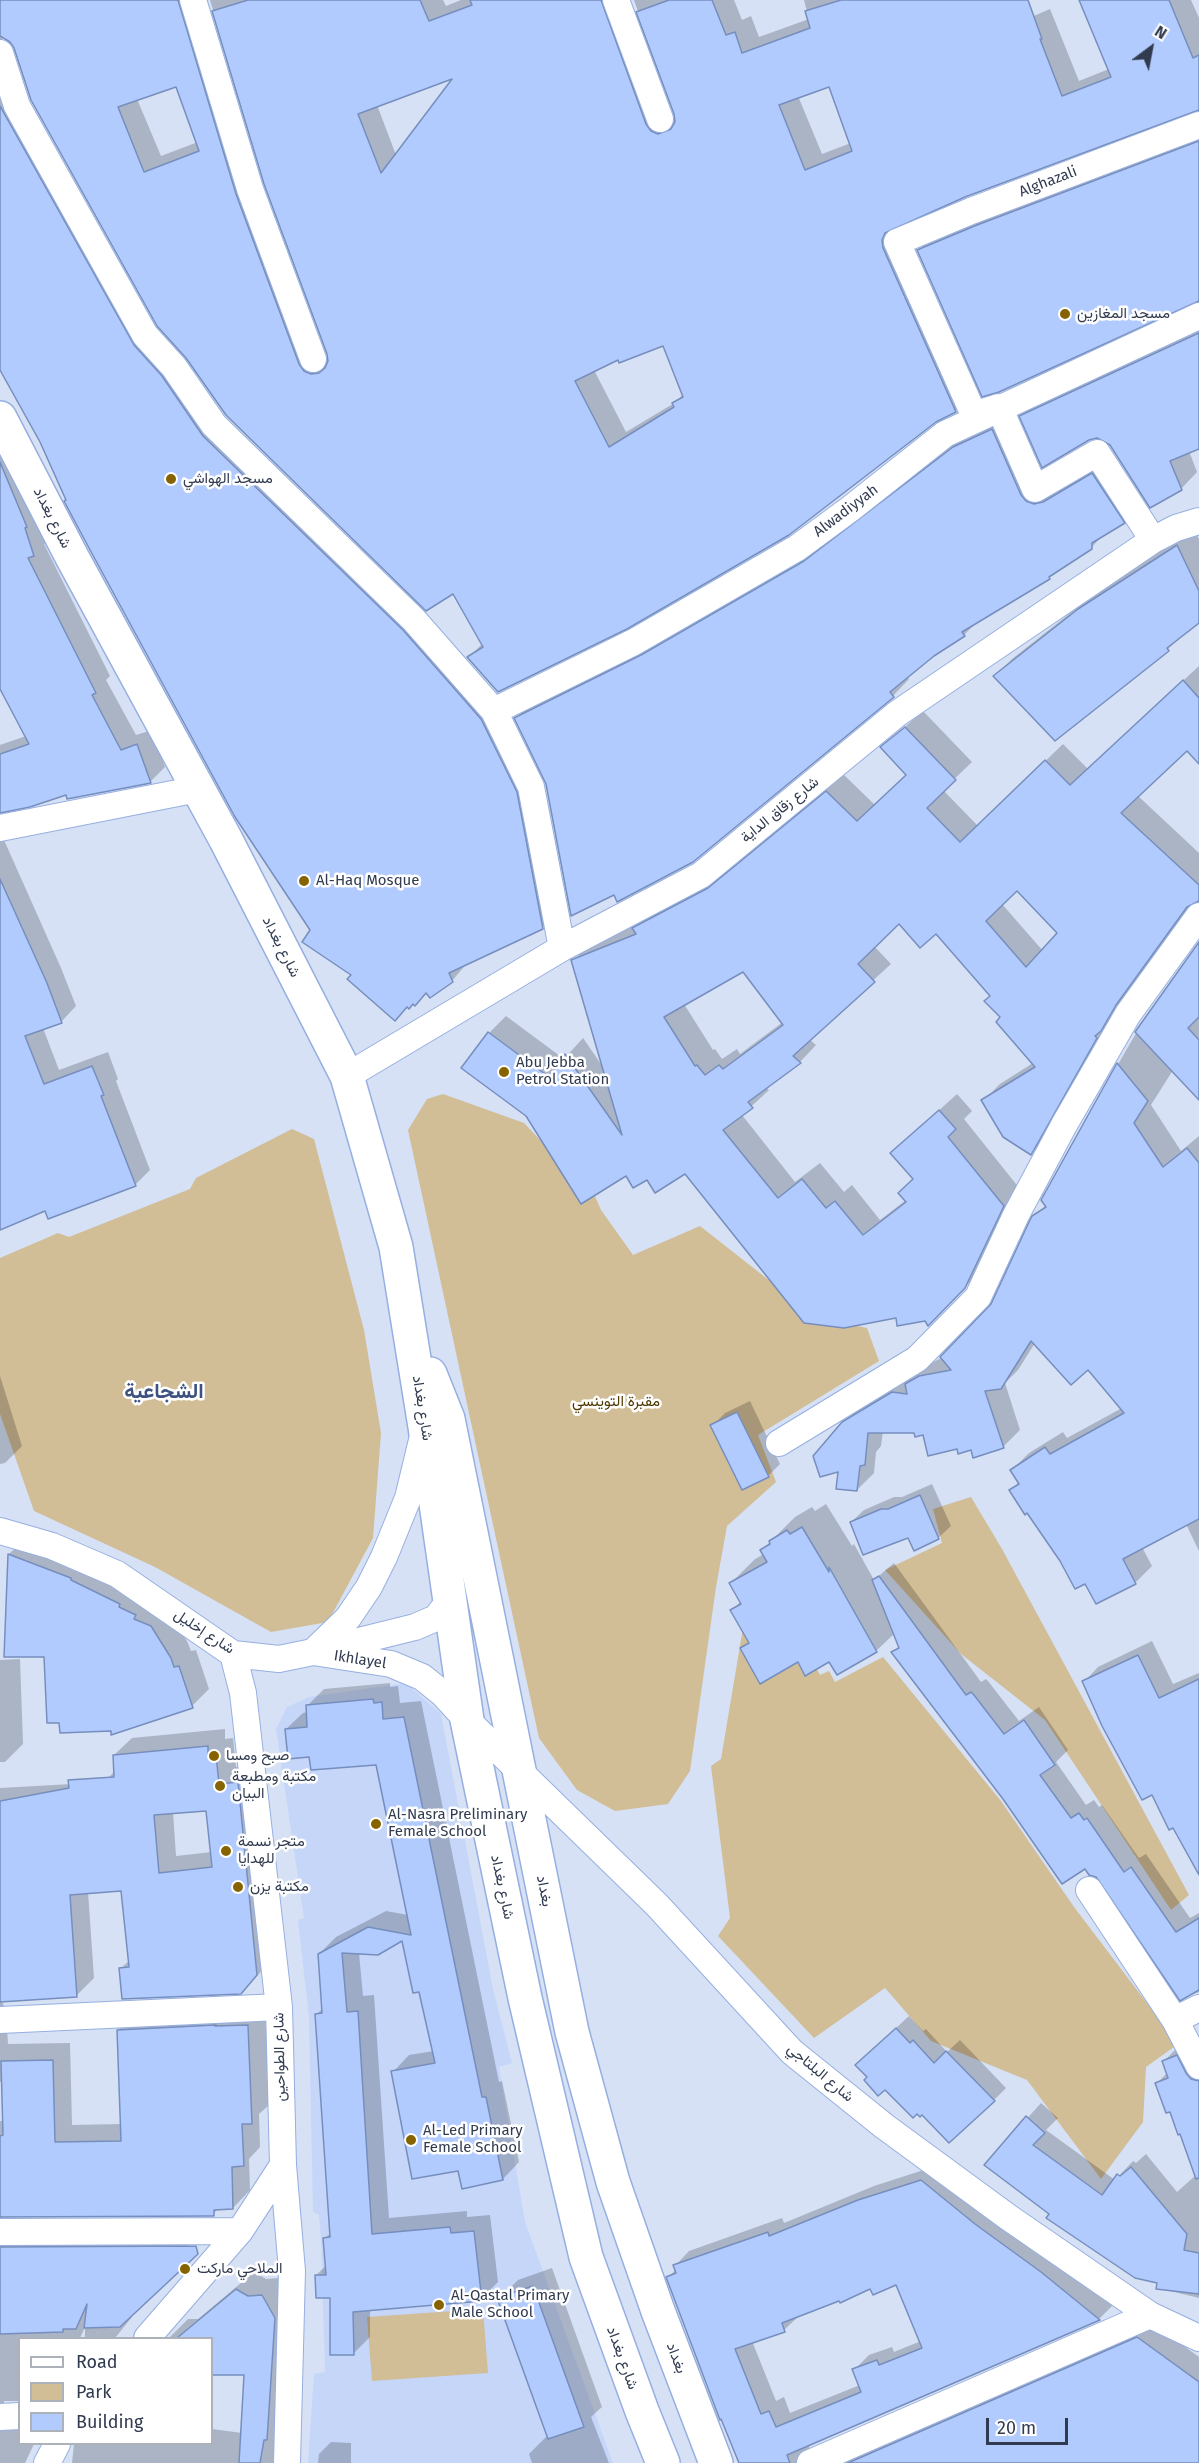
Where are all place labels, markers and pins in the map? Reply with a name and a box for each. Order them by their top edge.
place label: مسجد المغازين [1077,305,1170,323]
marker: مسجد المغازين [1058,307,1072,321]
place label: مسجد الهواشي [183,470,273,488]
marker: مسجد الهواشي [164,472,178,486]
place label: Al-Haq Mosque [316,872,419,890]
marker: Al-Haq Mosque [297,874,311,888]
place label: Abu Jebba Petrol Station [516,1054,609,1089]
marker: Abu Jebba Petrol Station [497,1065,511,1079]
place label: صبح ومسا [226,1747,289,1765]
marker: صبح ومسا [207,1749,221,1763]
place label: مكتبة ومطبعة البيان [232,1768,316,1803]
marker: مكتبة ومطبعة البيان [213,1779,227,1793]
place label: Al-Nasra Preliminary Female School [388,1806,527,1841]
marker: Al-Nasra Preliminary Female School [369,1817,383,1831]
place label: متجر نسمة للهدايا [238,1833,305,1868]
marker: متجر نسمة للهدايا [219,1844,233,1858]
place label: مكتبة يزن [250,1878,309,1896]
marker: مكتبة يزن [231,1880,245,1894]
place label: Al-Led Primary Female School [423,2122,523,2157]
marker: Al-Led Primary Female School [404,2133,418,2147]
place label: الملاحي ماركت [197,2260,282,2278]
marker: الملاحي ماركت [178,2262,192,2276]
place label: Al-Qastal Primary Male School [451,2287,569,2322]
marker: Al-Qastal Primary Male School [432,2298,446,2312]

